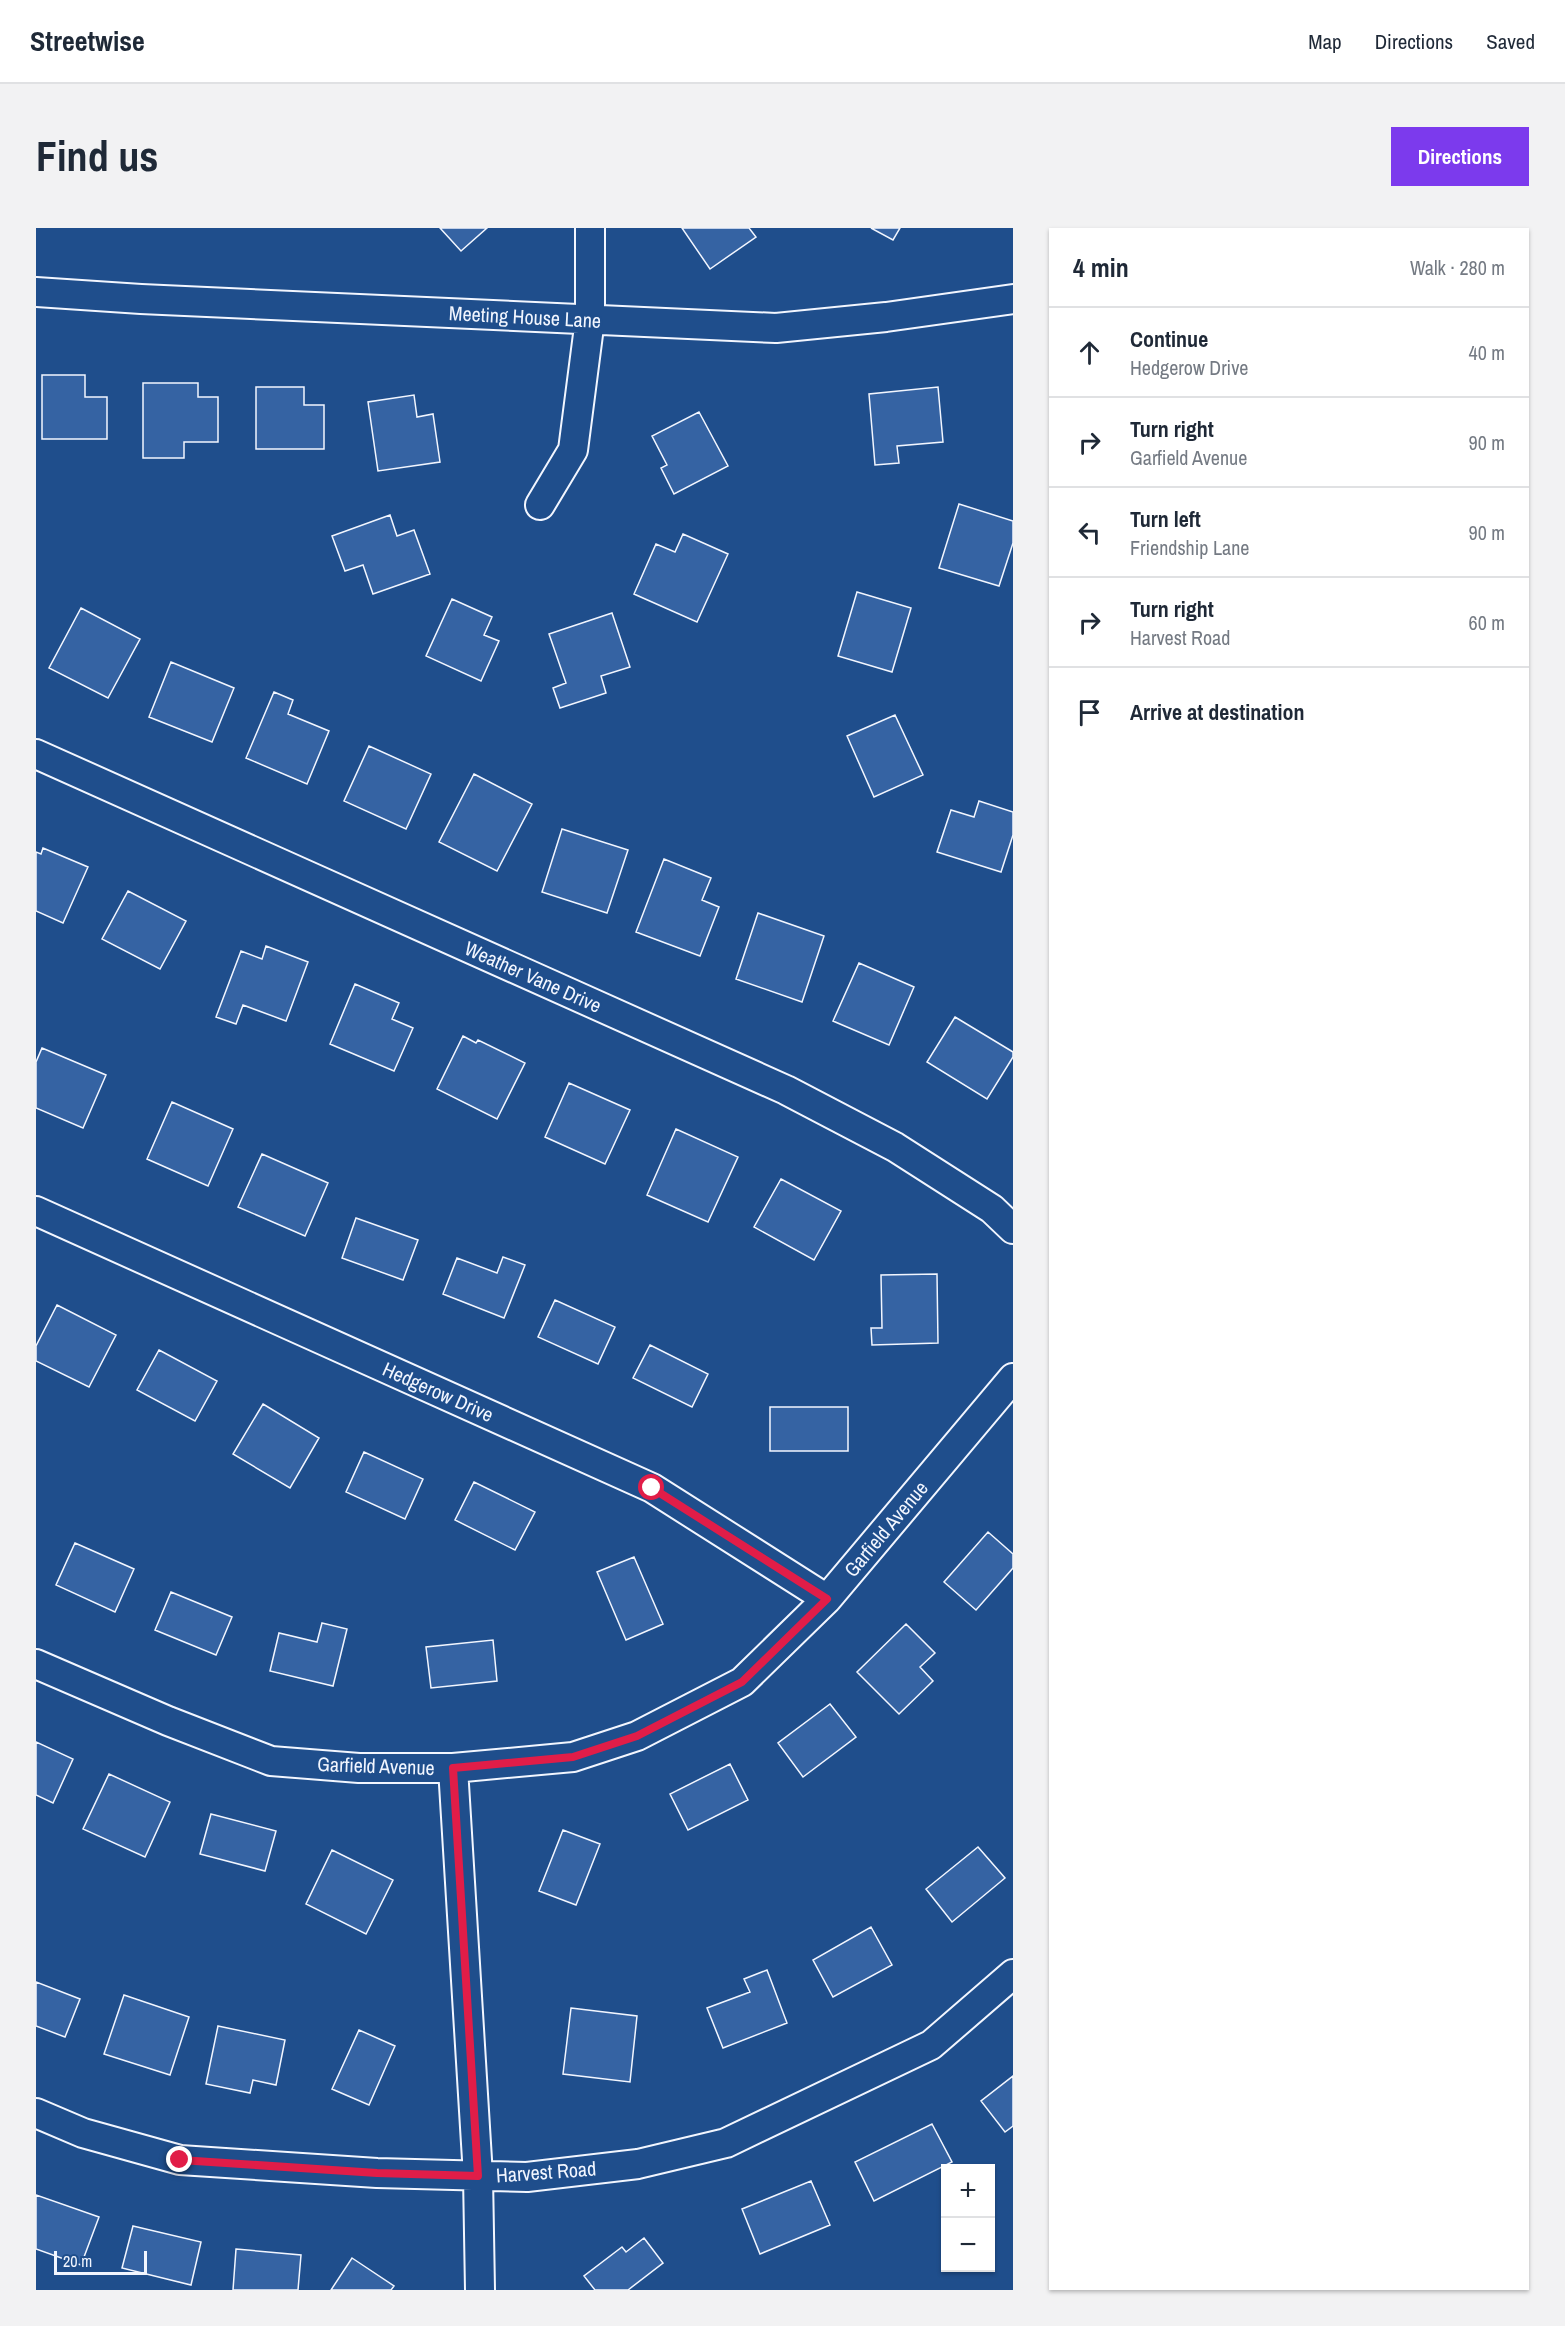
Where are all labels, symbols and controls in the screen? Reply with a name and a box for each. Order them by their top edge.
text: Streetwise [30,22,145,60]
text: Map [1308,27,1342,56]
text: Directions [1375,27,1453,56]
text: Saved [1486,27,1535,56]
button: Directions [1391,127,1529,186]
text: Find us [36,128,158,184]
text: 4 min [1073,250,1129,285]
text: Walk · 280 m [1410,254,1505,281]
street label: Meeting House Lane [448,299,602,334]
text: Continue [1130,324,1208,354]
icon: ahead [1073,336,1106,369]
text: 40 m [1469,339,1505,366]
text: Hedgerow Drive [1130,354,1248,381]
text: Turn right [1130,414,1214,444]
icon: right [1073,426,1106,459]
text: 90 m [1469,429,1505,456]
text: Garfield Avenue [1130,444,1247,471]
text: Turn left [1130,504,1201,534]
icon: left [1073,516,1106,549]
text: 90 m [1469,519,1505,546]
text: Friendship Lane [1130,534,1249,561]
text: Turn right [1130,594,1214,624]
icon: right [1073,606,1106,639]
text: 60 m [1469,609,1505,636]
text: Harvest Road [1130,624,1230,651]
icon: arrive [1073,696,1106,729]
text: Arrive at destination [1130,697,1304,727]
street label: Weather Vane Drive [461,934,606,1019]
street label: Hedgerow Drive [379,1355,498,1428]
route start [638,1474,664,1500]
street label: Garfield Avenue [838,1475,934,1582]
street label: Garfield Avenue [317,1750,435,1781]
route end [166,2146,192,2172]
street label: Harvest Road [495,2155,597,2188]
map controls [941,2164,995,2272]
button: + [941,2164,995,2218]
button: − [941,2218,995,2272]
scale bar [54,2248,147,2276]
text: 20 m [63,2250,92,2272]

